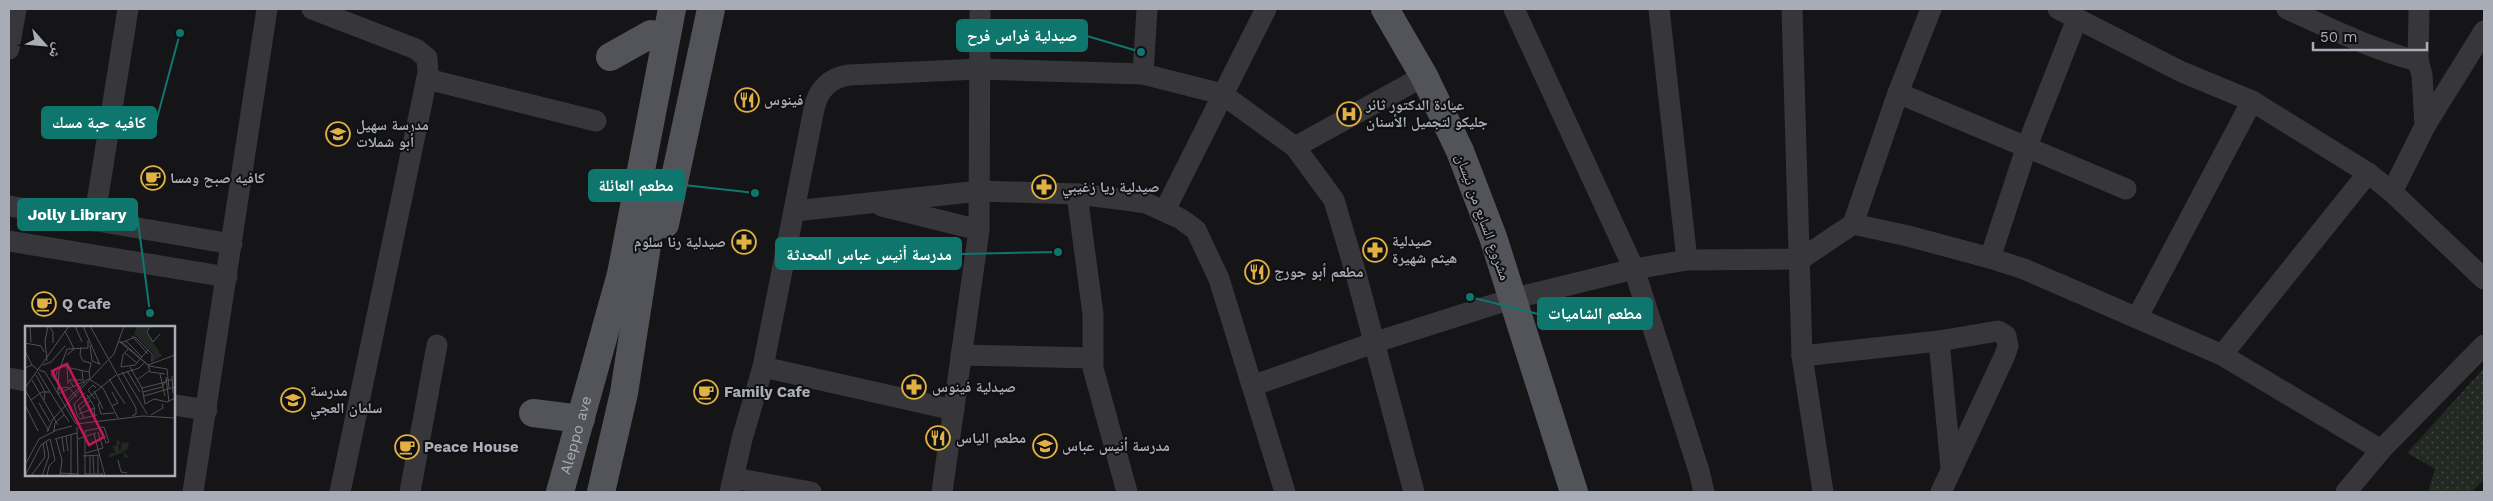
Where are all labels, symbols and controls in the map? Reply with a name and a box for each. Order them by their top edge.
north arrow [20,20,70,70]
callout: صيدلية فراس فرح [957,20,1087,51]
scale bar [2313,20,2427,52]
text: صيدلية فراس فرح [967,26,1077,46]
text: 50 m [2320,28,2357,46]
text: ش [45,40,67,61]
restaurant icon: فينوس [734,87,760,113]
place label: فينوس [764,91,803,109]
place label: عيادة الدكتور ثائر جليكو لتجميل الأسنان [1365,96,1488,131]
hospital icon: عيادة الدكتور ثائر جليكو لتجميل الأسنان [1336,101,1362,127]
callout: كافيه حبة مسك [42,107,156,138]
text: كافيه حبة مسك [52,113,146,132]
place label: مدرسة سهيل أبو شملات [356,116,429,151]
school or university icon: مدرسة سهيل أبو شملات [325,121,351,147]
street label: مشروع السابع من نيسان [1451,151,1514,283]
cafe icon: كافيه صبح ومسا [140,165,166,191]
place label: كافيه صبح ومسا [170,169,265,188]
callout: مطعم العائلة [589,170,684,201]
pharmacy icon: صيدلية ريا زغيبي [1031,174,1057,200]
text: مطعم العائلة [598,176,674,197]
place label: صيدلية ريا زغيبي [1062,178,1160,199]
callout: Jolly Library [18,199,137,230]
text: Jolly Library [27,205,128,224]
pharmacy icon: صيدلية رنا سلوم [731,229,757,255]
place label: صيدلية هيثم شهيرة [1392,232,1457,268]
place label: صيدلية رنا سلوم [634,233,726,252]
pharmacy icon: صيدلية هيثم شهيرة [1362,237,1388,263]
callout: مدرسة أنيس عباس المحدثة [776,238,961,269]
text: مدرسة أنيس عباس المحدثة [786,245,952,264]
restaurant icon: مطعم أبو جورج [1244,259,1270,285]
place label: مطعم أبو جورج [1274,263,1364,282]
cafe icon: Q Cafe [31,291,57,317]
place label: Q Cafe [62,295,111,313]
callout: مطعم الشاميات [1538,298,1652,329]
text: مطعم الشاميات [1548,304,1642,325]
inset map [25,326,175,476]
pharmacy icon: صيدلية فينوس [901,374,927,400]
place label: صيدلية فينوس [932,378,1016,396]
cafe icon: Family Cafe [693,379,719,405]
place label: مدرسة سلمان العجي [310,382,382,420]
place label: Family Cafe [724,383,811,401]
school or university icon: مدرسة سلمان العجي [280,387,306,413]
street label: Aleppo ave [556,394,595,477]
restaurant icon: مطعم الياس [925,425,951,451]
place label: مطعم الياس [956,429,1026,448]
school or university icon: مدرسة أنيس عباس [1032,433,1058,459]
cafe icon: Peace House [394,434,420,460]
place label: مدرسة أنيس عباس [1062,437,1170,455]
place label: Peace House [424,438,519,456]

